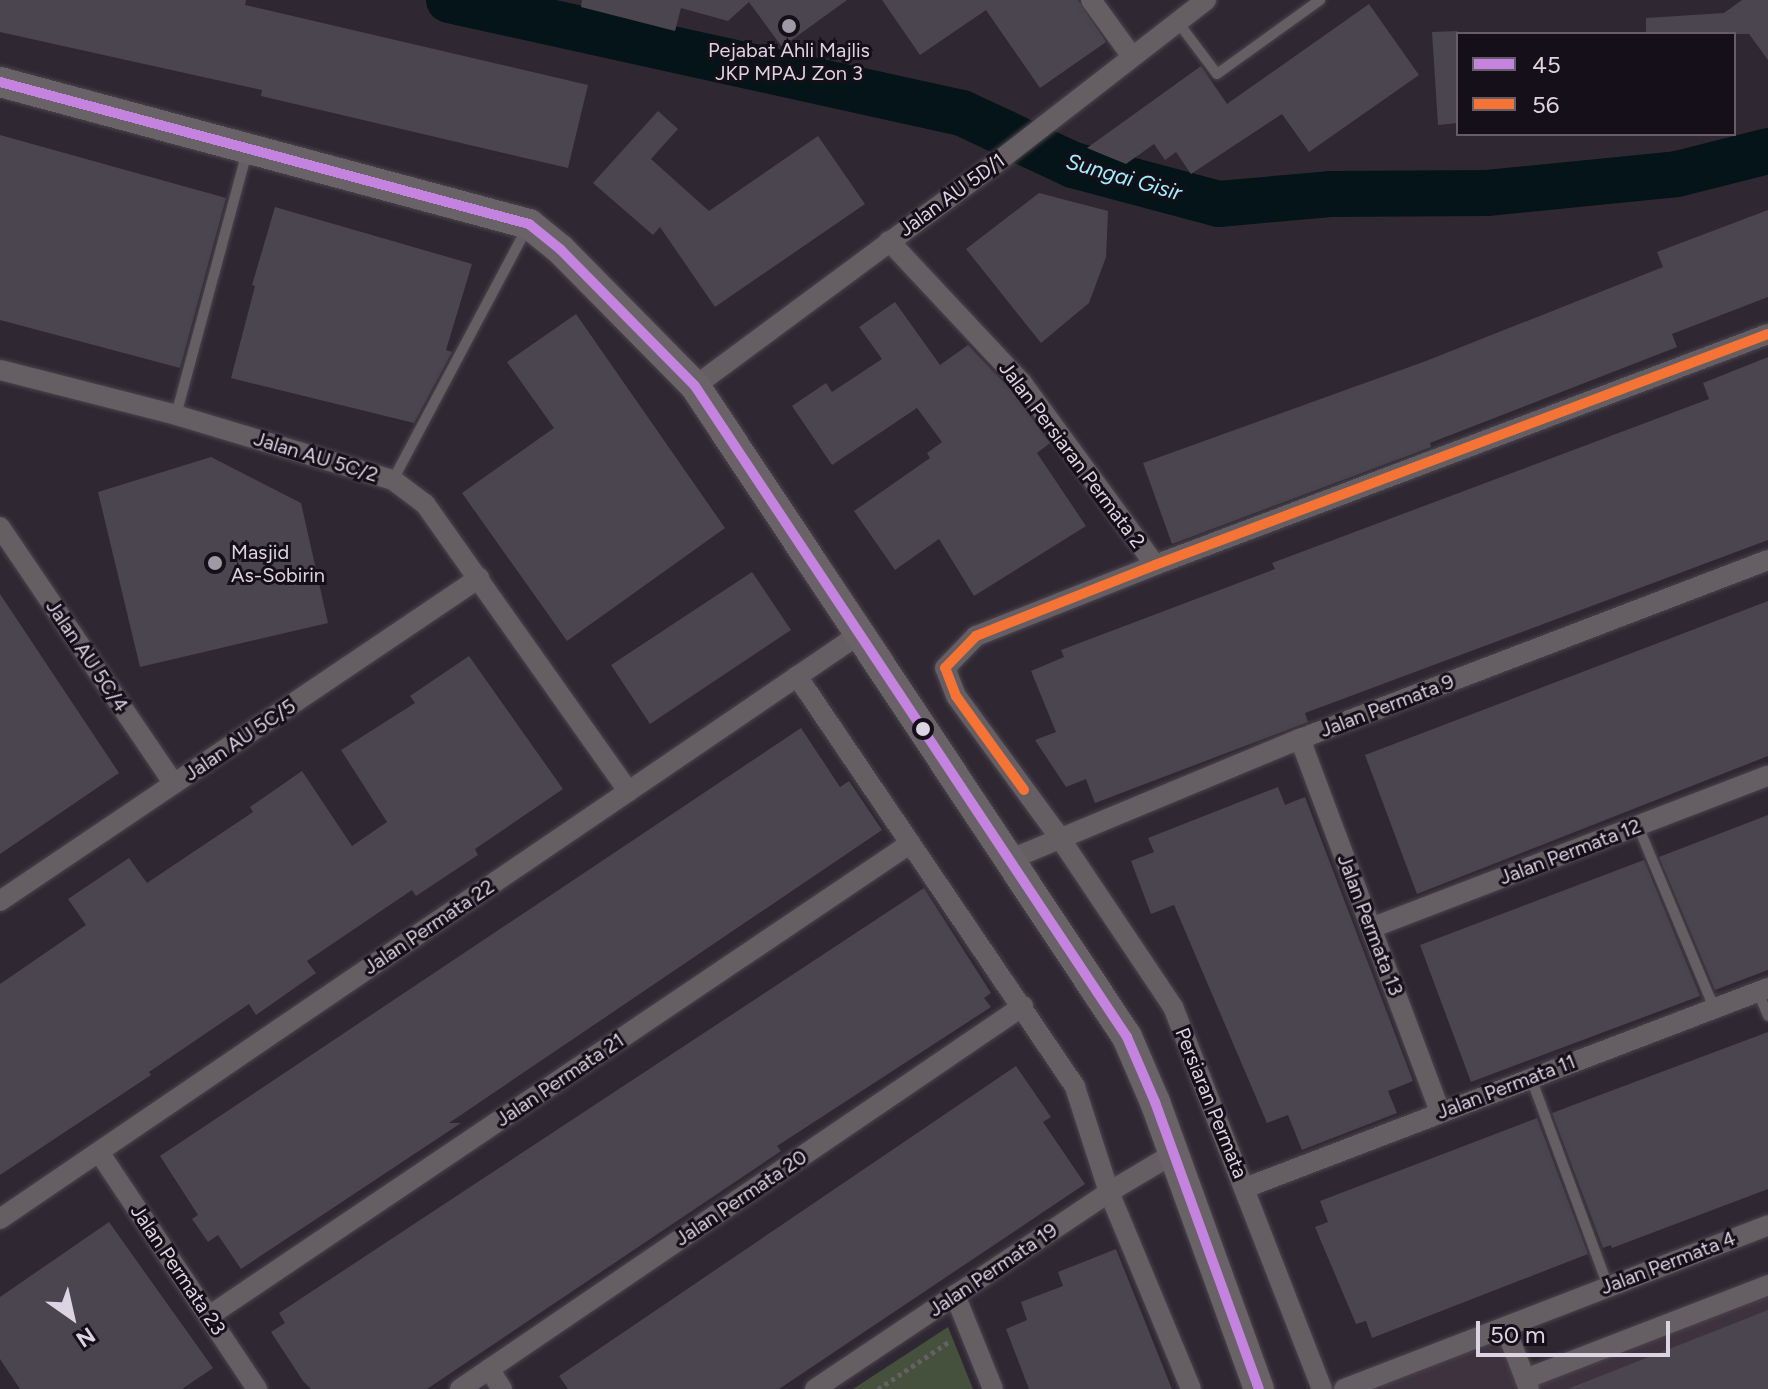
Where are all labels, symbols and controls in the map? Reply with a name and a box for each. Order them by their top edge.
marker: Pejabat Ahli Majlis JKP MPAJ Zon 3 [780,17,798,35]
legend [1456,32,1736,136]
place label: Pejabat Ahli Majlis JKP MPAJ Zon 3 [708,38,870,85]
text: 45 [1532,50,1561,79]
text: 56 [1532,90,1559,119]
water label: Sungai Gisir [1063,148,1185,206]
street label: Jalan AU 5D/1 [894,149,1010,241]
street label: Jalan Persiaran Permata 2 [994,357,1150,553]
street label: Jalan AU 5C/2 [251,427,381,487]
place label: Masjid As-Sobirin [231,540,325,587]
marker: Masjid As-Sobirin [206,554,224,572]
street label: Jalan AU 5C/4 [41,595,133,717]
street label: Jalan Permata 9 [1317,669,1457,743]
street label: Jalan AU 5C/5 [180,694,300,786]
unlabelled marker [915,721,931,737]
street label: Jalan Permata 12 [1496,814,1644,890]
street label: Jalan Permata 13 [1332,851,1408,999]
street label: Jalan Permata 22 [359,874,499,980]
street label: Persiaran Permata [1170,1024,1252,1182]
street label: Jalan Permata 21 [491,1028,629,1132]
street label: Jalan Permata 11 [1433,1050,1579,1124]
street label: Jalan Permata 20 [670,1145,812,1251]
street label: Jalan Permata 23 [125,1200,231,1340]
street label: Jalan Permata 19 [924,1218,1062,1322]
street label: Jalan Permata 4 [1597,1226,1739,1300]
north arrow [32,1277,112,1357]
scale bar [1480,1305,1674,1355]
text: 50 m [1490,1320,1546,1349]
text: N [71,1321,100,1353]

